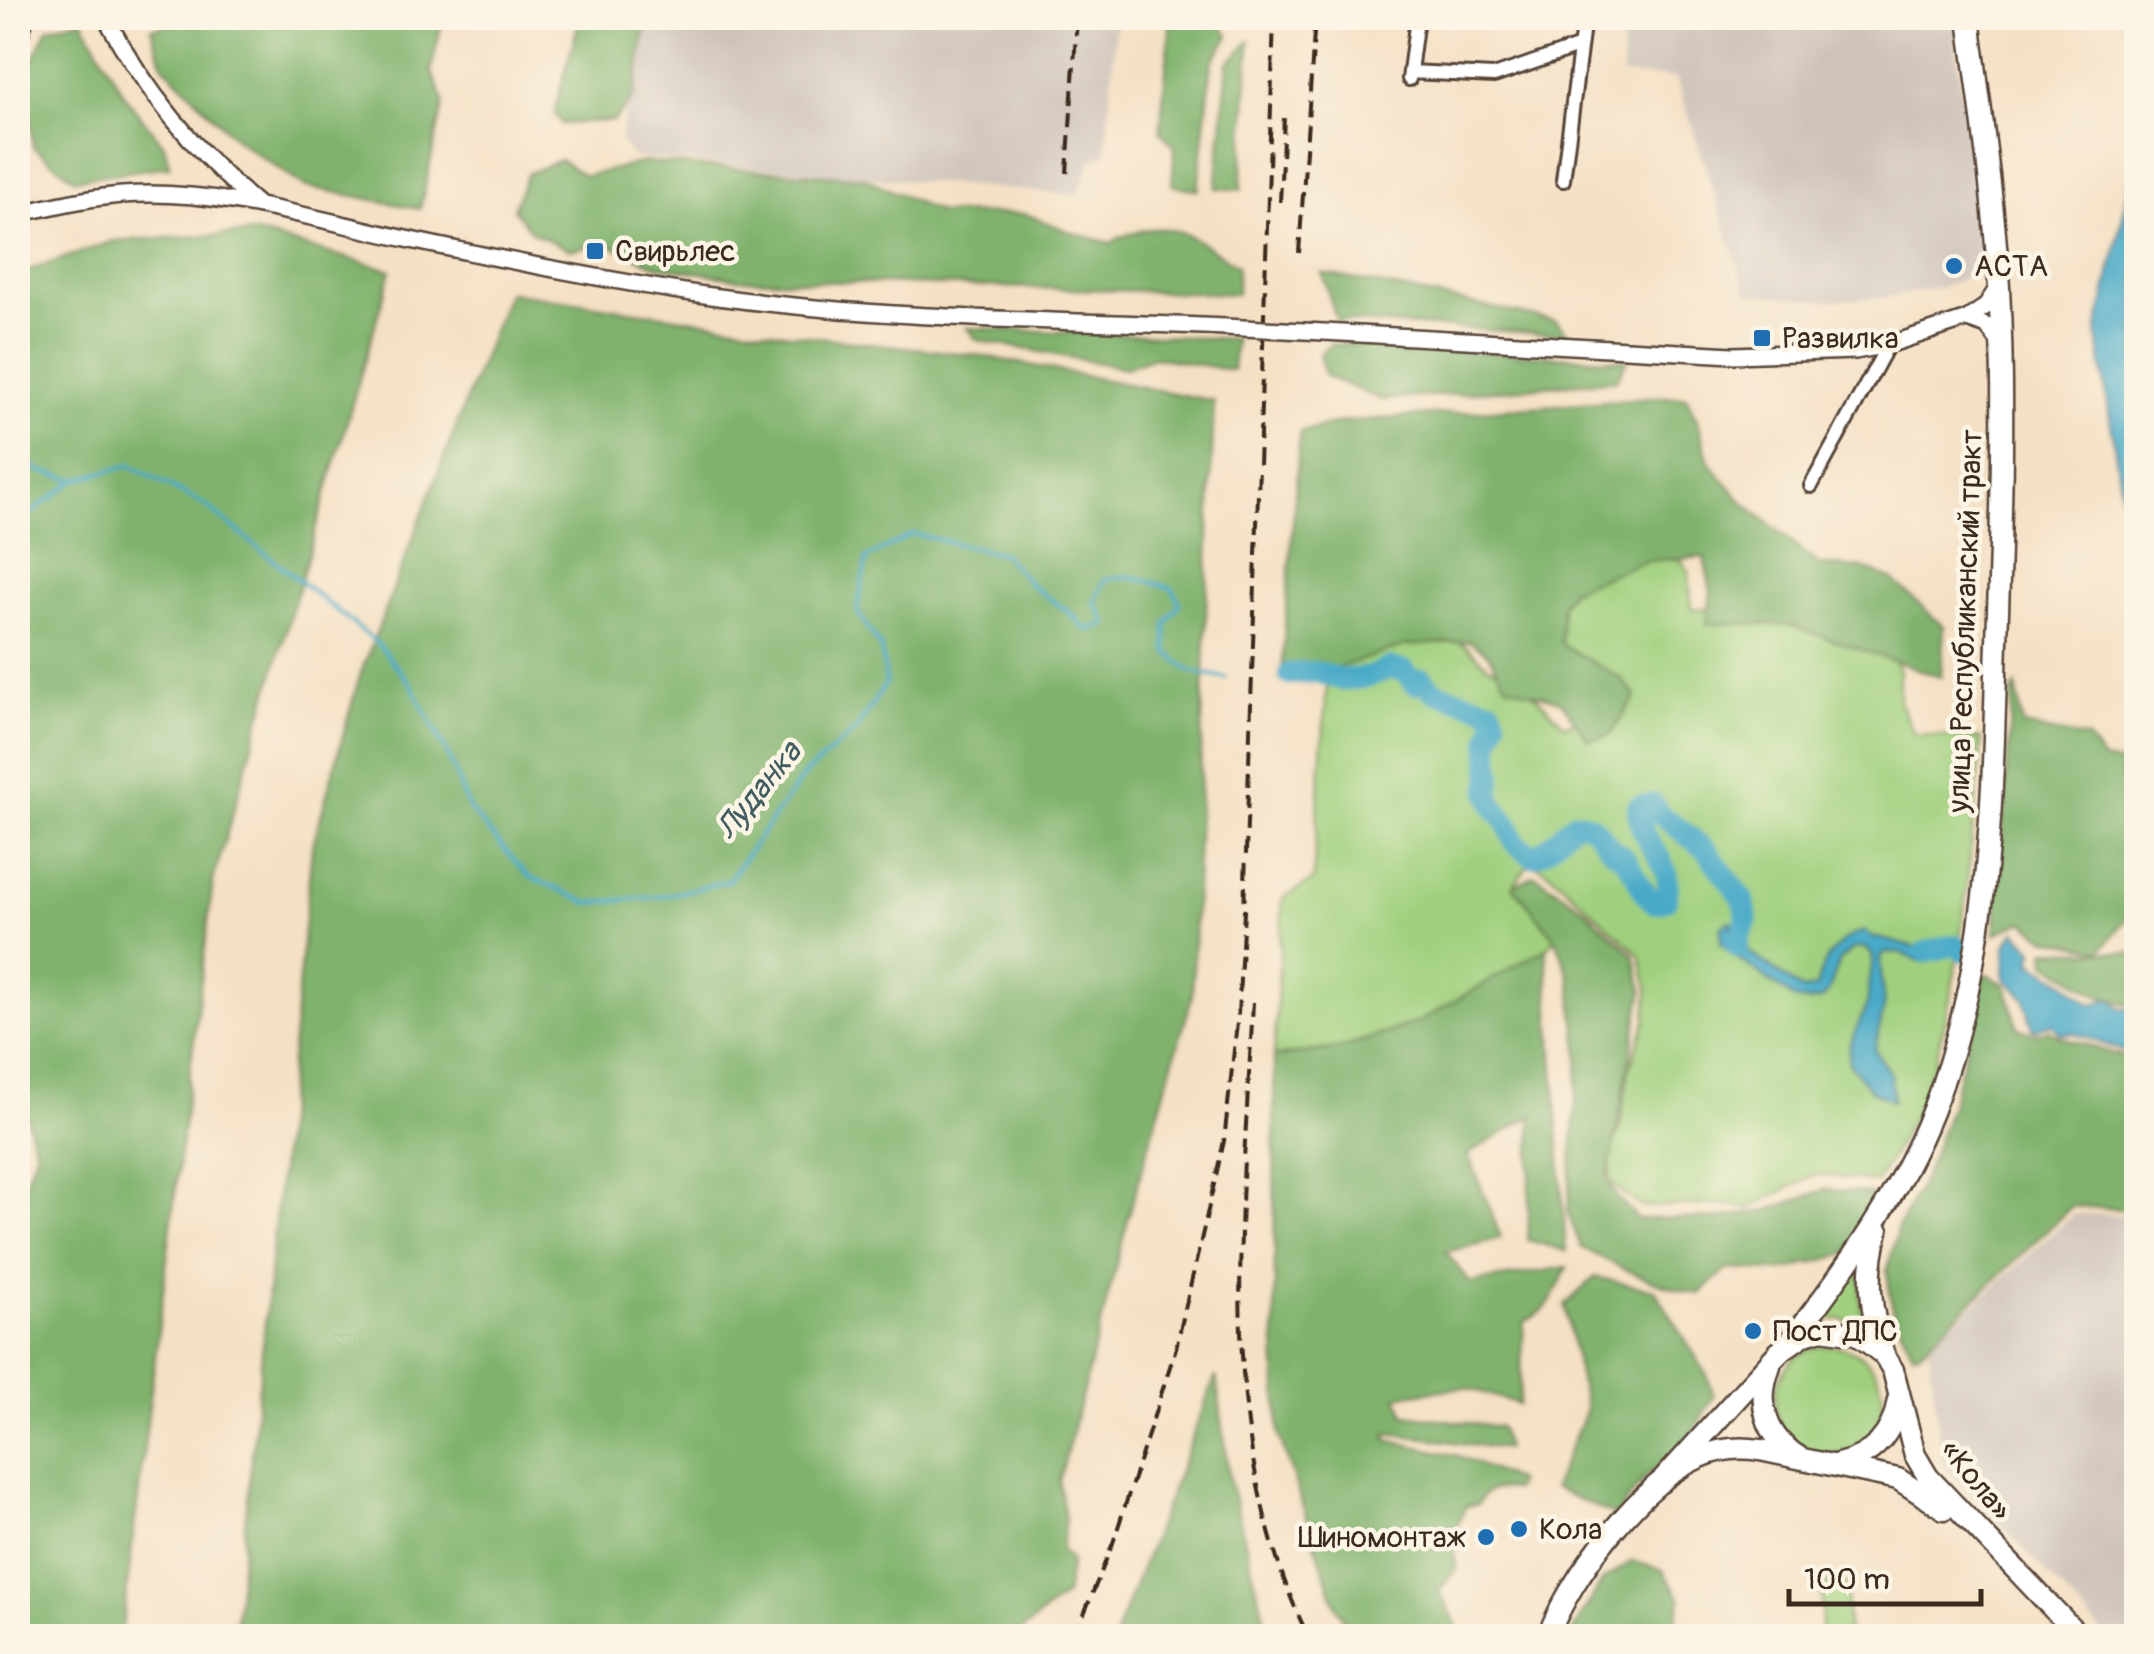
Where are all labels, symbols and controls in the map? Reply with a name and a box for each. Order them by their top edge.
place label: Свирьлес [615,233,735,270]
marker: Свирьлес [584,240,606,262]
place label: АСТА [1974,248,2048,285]
marker: АСТА [1943,255,1965,277]
place label: Развилка [1782,320,1899,357]
marker: Развилка [1751,327,1773,349]
street label: улица Республиканский тракт [1940,429,1991,814]
water label: Луданка [707,732,812,848]
place label: Пост ДПС [1773,1313,1898,1350]
marker: Пост ДПС [1742,1320,1764,1342]
street label: «Кола» [1932,1432,2019,1528]
place label: Кола [1539,1511,1602,1548]
marker: Кола [1508,1518,1530,1540]
place label: Шиномонтаж [1298,1519,1467,1556]
marker: Шиномонтаж [1475,1526,1497,1548]
scale bar [1789,1544,1982,1606]
text: 100 m [1804,1561,1890,1598]

